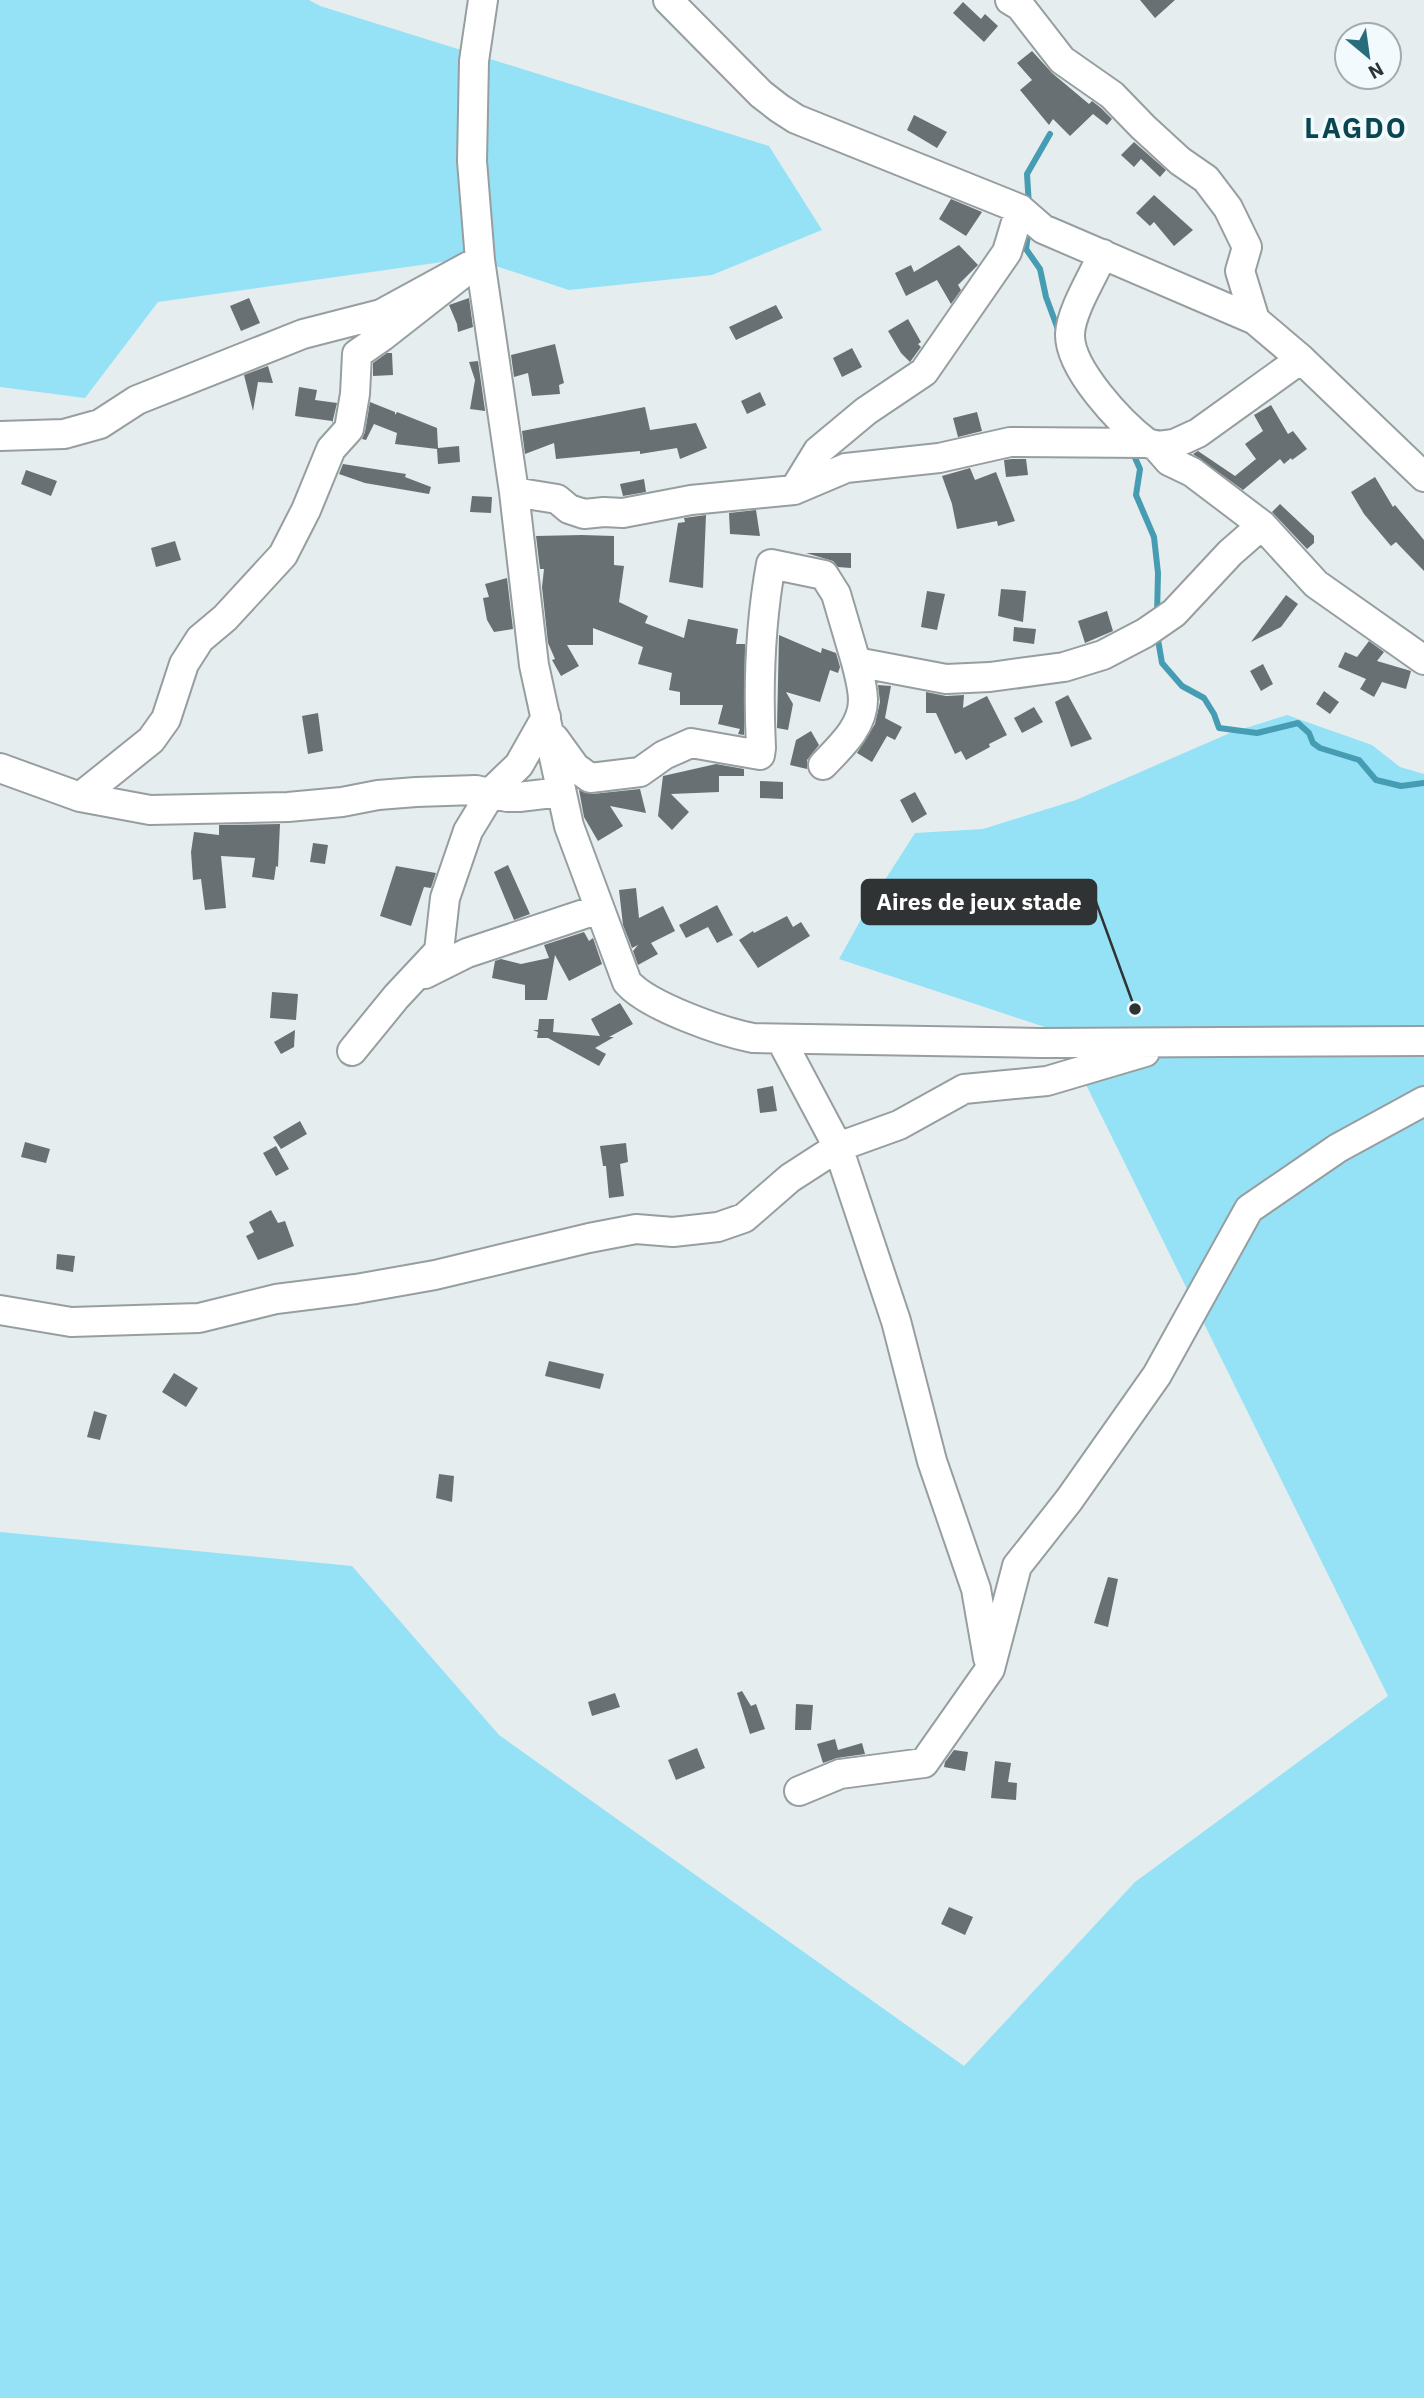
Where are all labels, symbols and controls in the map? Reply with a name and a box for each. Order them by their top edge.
north arrow [1333,21,1403,91]
text: N [1364,57,1388,85]
district label: LAGDO [1304,109,1408,146]
callout: Aires de jeux stade [862,880,1096,924]
text: Aires de jeux stade [876,886,1082,916]

